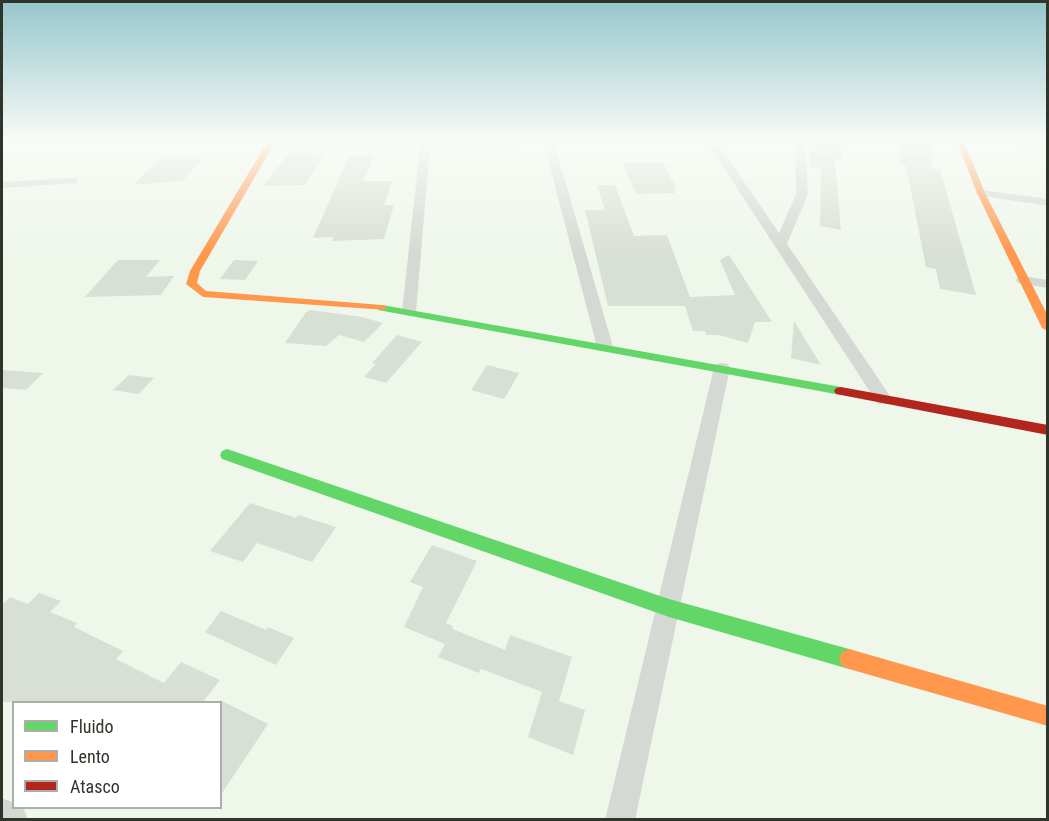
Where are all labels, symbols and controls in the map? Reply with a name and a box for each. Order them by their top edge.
legend [12,701,222,809]
text: Fluido [70,716,114,737]
text: Lento [70,746,110,767]
text: Atasco [70,776,120,797]

